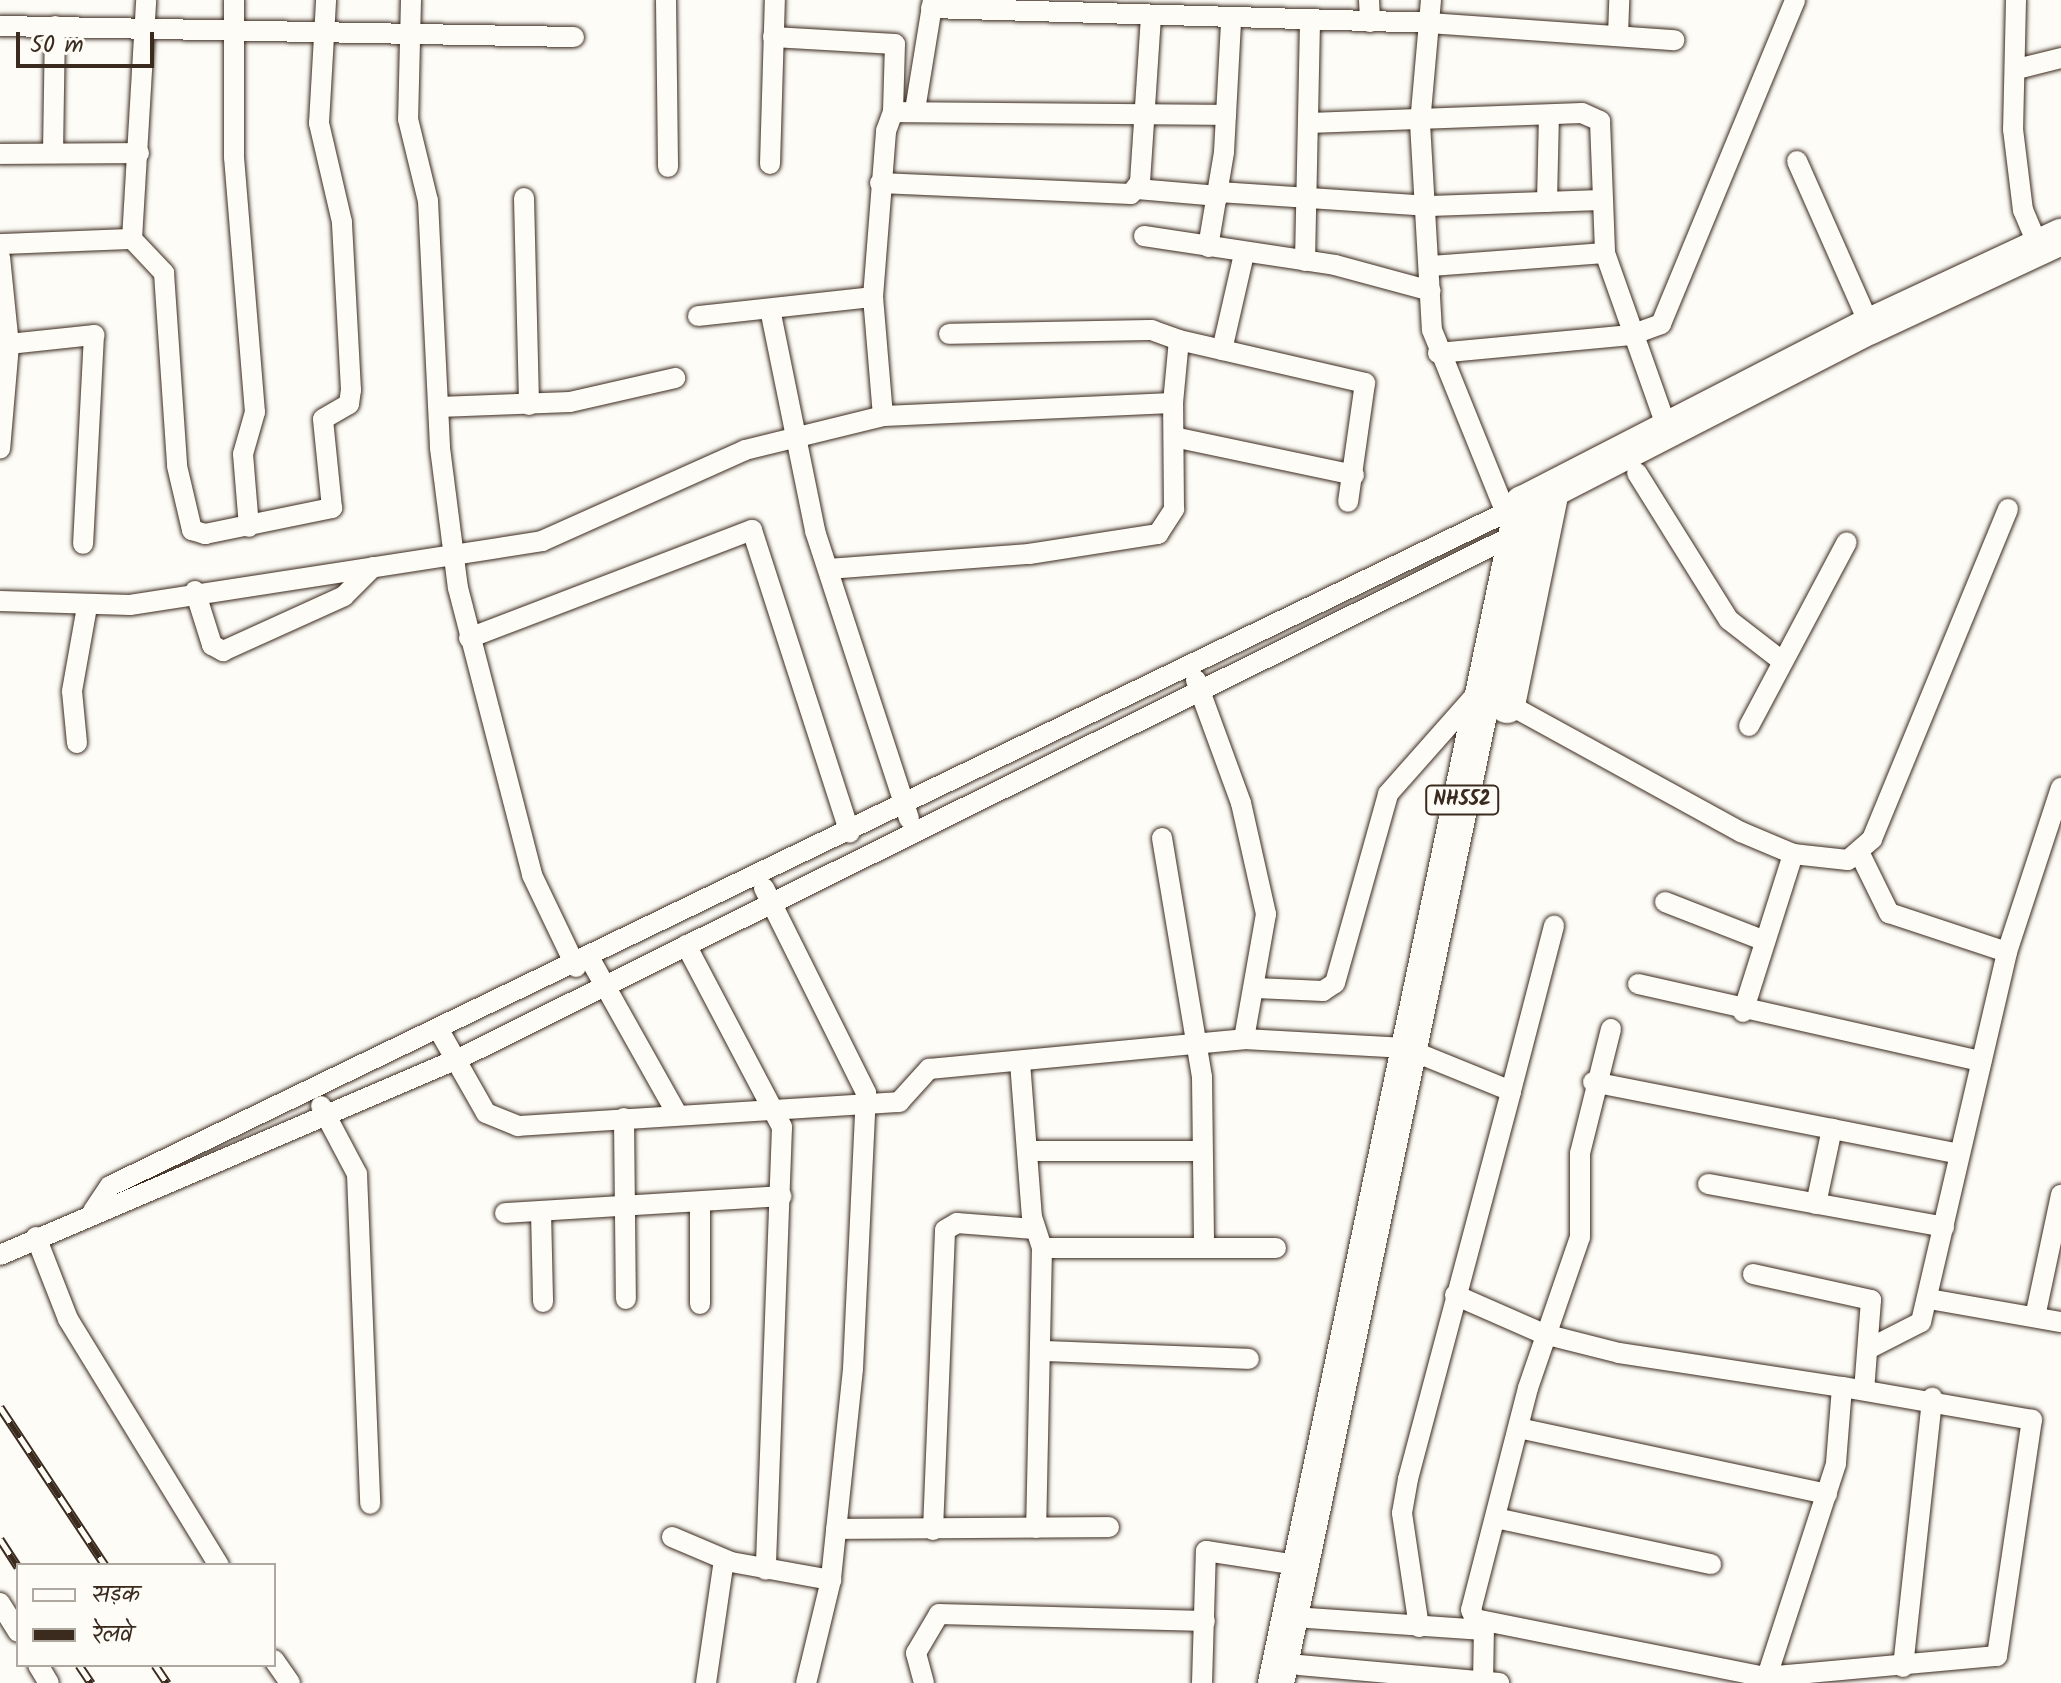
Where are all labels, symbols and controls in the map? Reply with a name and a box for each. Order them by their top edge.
scale bar [20,16,158,66]
text: 50 m [30,26,84,65]
road number: NH552 [1424,784,1500,816]
legend [16,1563,276,1667]
text: सड़क [92,1576,140,1615]
text: रेलवे [92,1616,133,1655]

